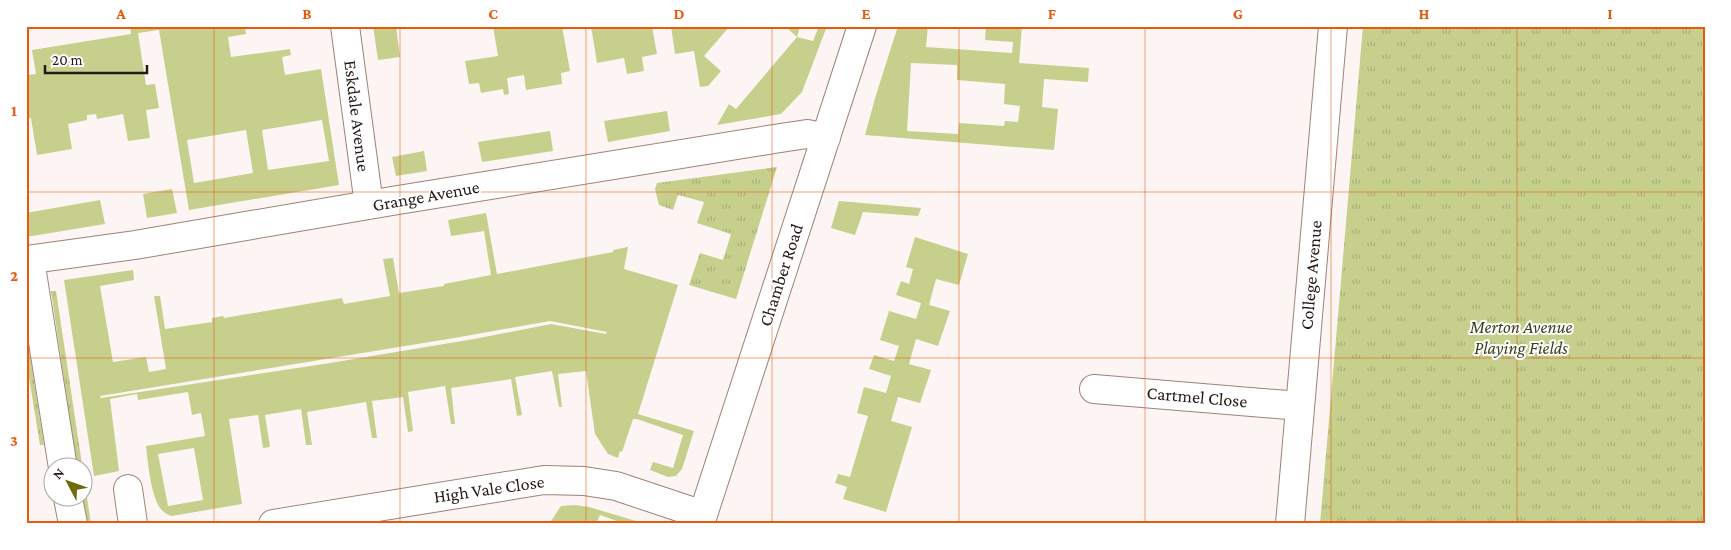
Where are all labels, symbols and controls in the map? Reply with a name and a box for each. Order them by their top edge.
text: A [115,5,126,22]
text: B [302,5,312,22]
text: C [488,5,498,22]
text: D [673,5,685,22]
text: E [861,5,871,22]
text: F [1048,5,1057,22]
text: G [1233,5,1243,22]
text: H [1419,5,1430,22]
text: I [1607,5,1613,22]
scale bar [45,42,148,74]
text: 20 m [52,52,83,68]
street label: Eskdale Avenue [340,59,374,173]
text: 1 [11,102,17,119]
street label: Grange Avenue [371,177,481,215]
street label: College Avenue [1296,219,1326,331]
street label: Chamber Road [755,221,807,329]
text: 2 [10,267,18,284]
park label: Merton Avenue Playing Fields [1469,317,1573,358]
street label: Cartmel Close [1146,383,1248,411]
text: 3 [10,432,18,449]
north arrow [42,458,92,508]
text: N [49,464,68,482]
street label: High Vale Close [432,471,546,507]

